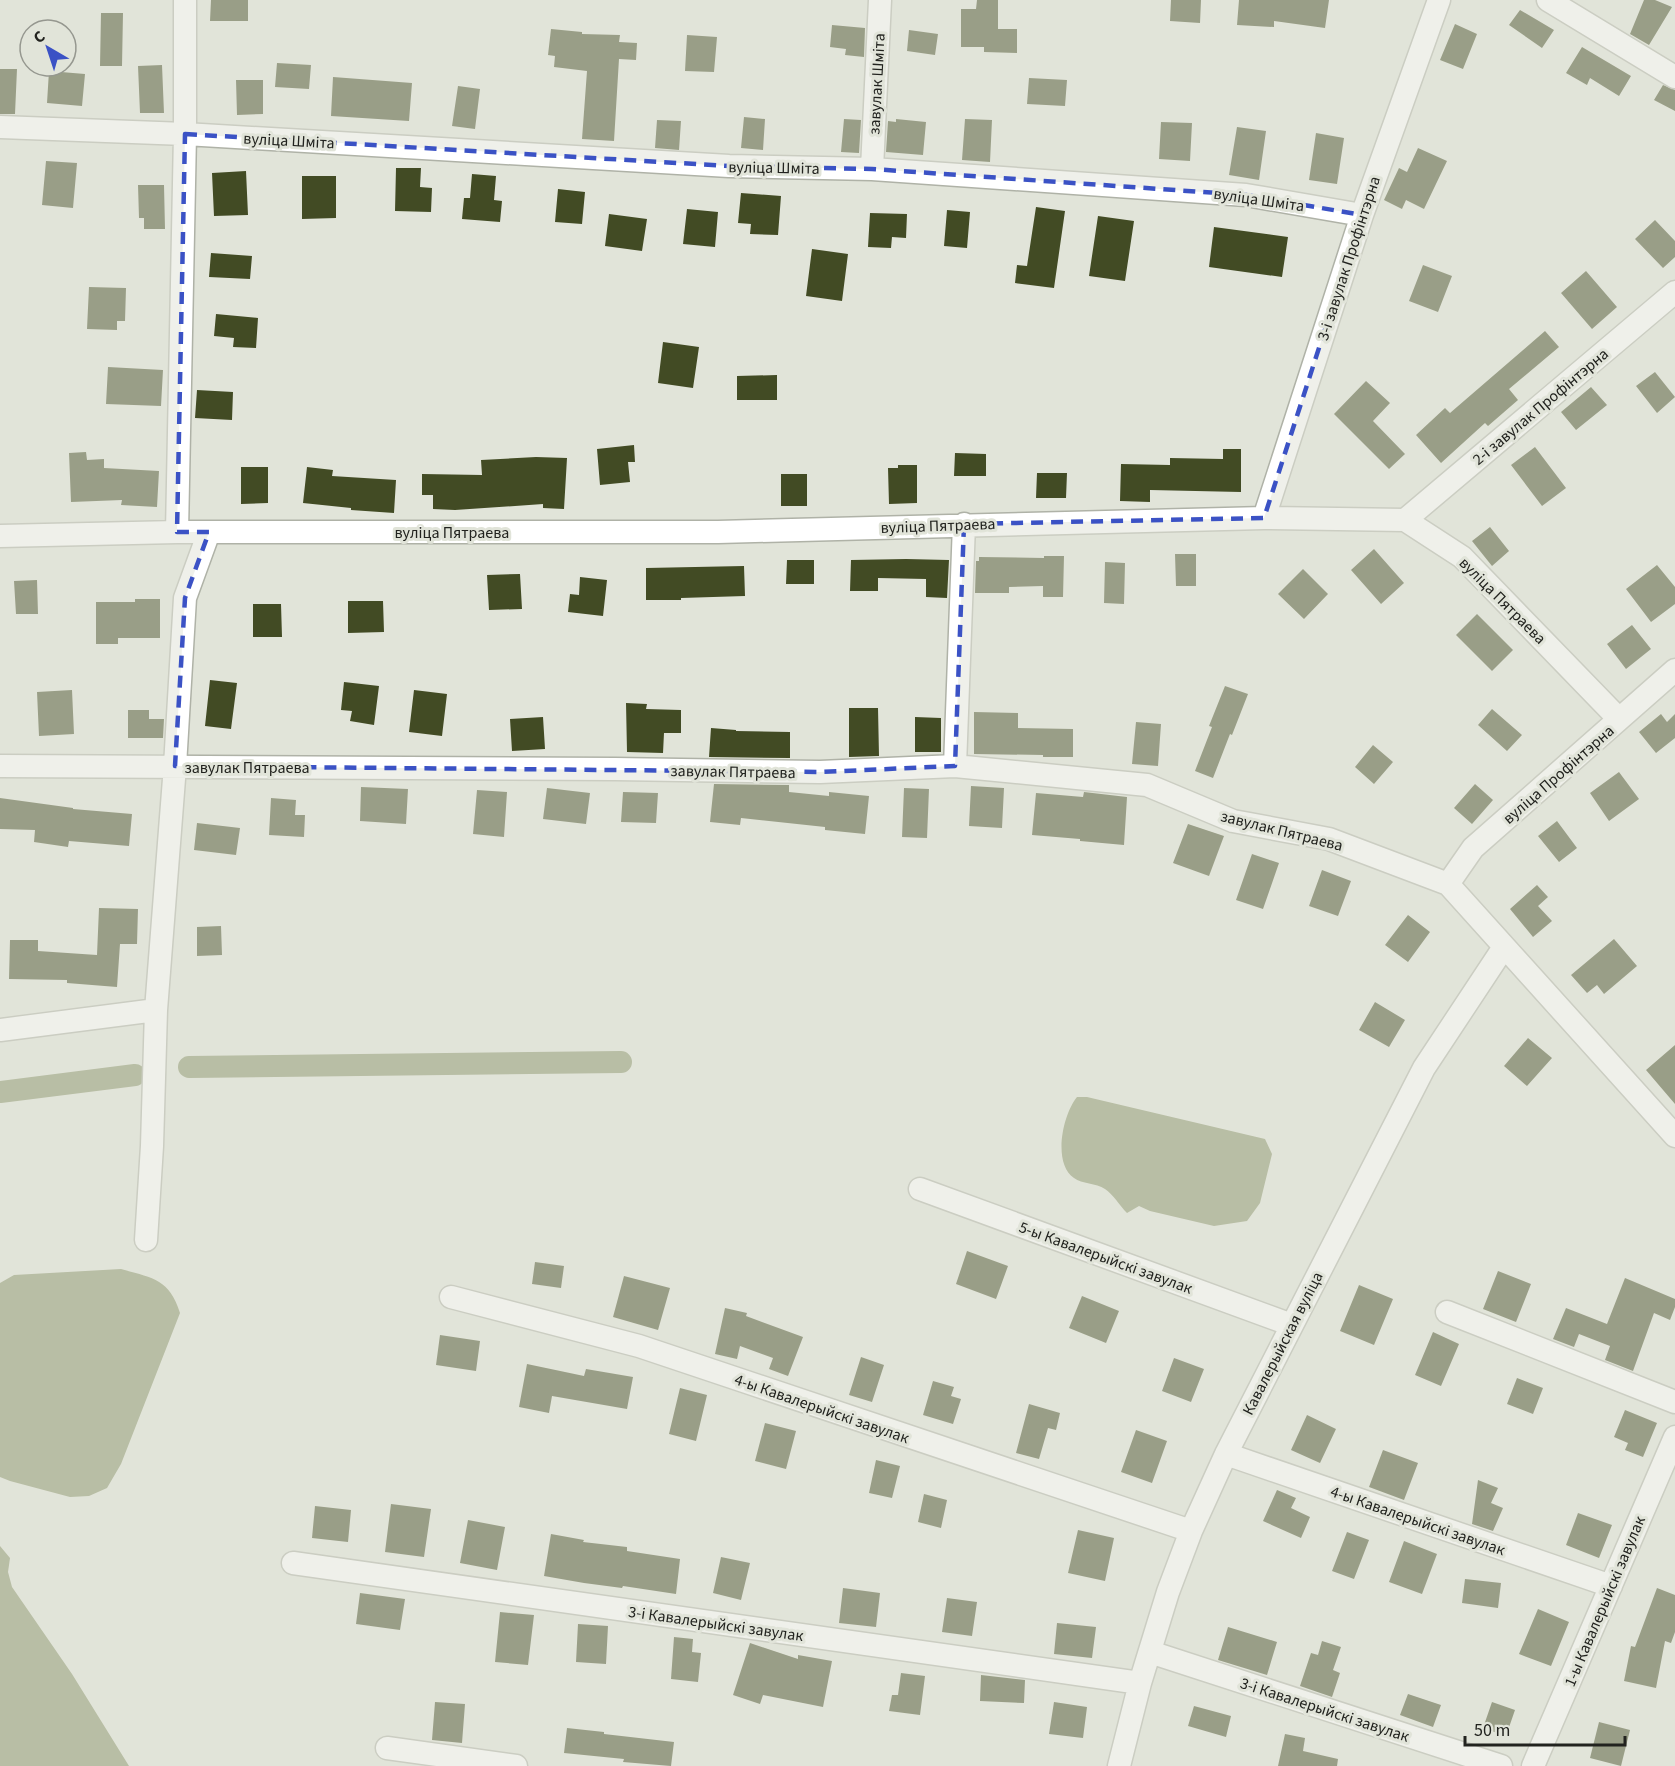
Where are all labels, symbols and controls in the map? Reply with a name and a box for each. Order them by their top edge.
north arrow [18,18,78,78]
text: С [29,26,50,49]
street label: завулак Шміта [863,33,891,135]
street label: вуліца Шміта [243,128,335,154]
street label: вуліца Шміта [728,156,820,180]
street label: 3-і завулак Профінтэрна [1312,173,1386,343]
street label: вуліца Шміта [1212,183,1306,217]
street label: 2-і завулак Профінтэрна [1468,343,1613,470]
street label: вуліца Пятраева [880,513,996,539]
street label: вуліца Пятраева [395,522,509,544]
street label: вуліца Пятраева [1454,552,1551,649]
street label: вуліца Профінтэрна [1498,720,1619,829]
street label: завулак Пятраева [184,757,310,779]
street label: завулак Пятраева [670,760,796,784]
street label: завулак Пятраева [1218,805,1345,857]
street label: 5-ы Кавалерыйскі завулак [1016,1216,1196,1300]
street label: Кавалерыйская вуліца [1237,1268,1329,1419]
street label: 4-ы Кавалерыйскі завулак [731,1369,912,1449]
street label: 4-ы Кавалерыйскі завулак [1327,1481,1508,1561]
street label: 1-ы Кавалерыйскі завулак [1559,1513,1651,1690]
street label: 3-і Кавалерыйскі завулак [627,1601,805,1647]
street label: 3-і Кавалерыйскі завулак [1237,1672,1412,1748]
scale bar [1465,1709,1626,1747]
text: 50 m [1474,1718,1510,1743]

